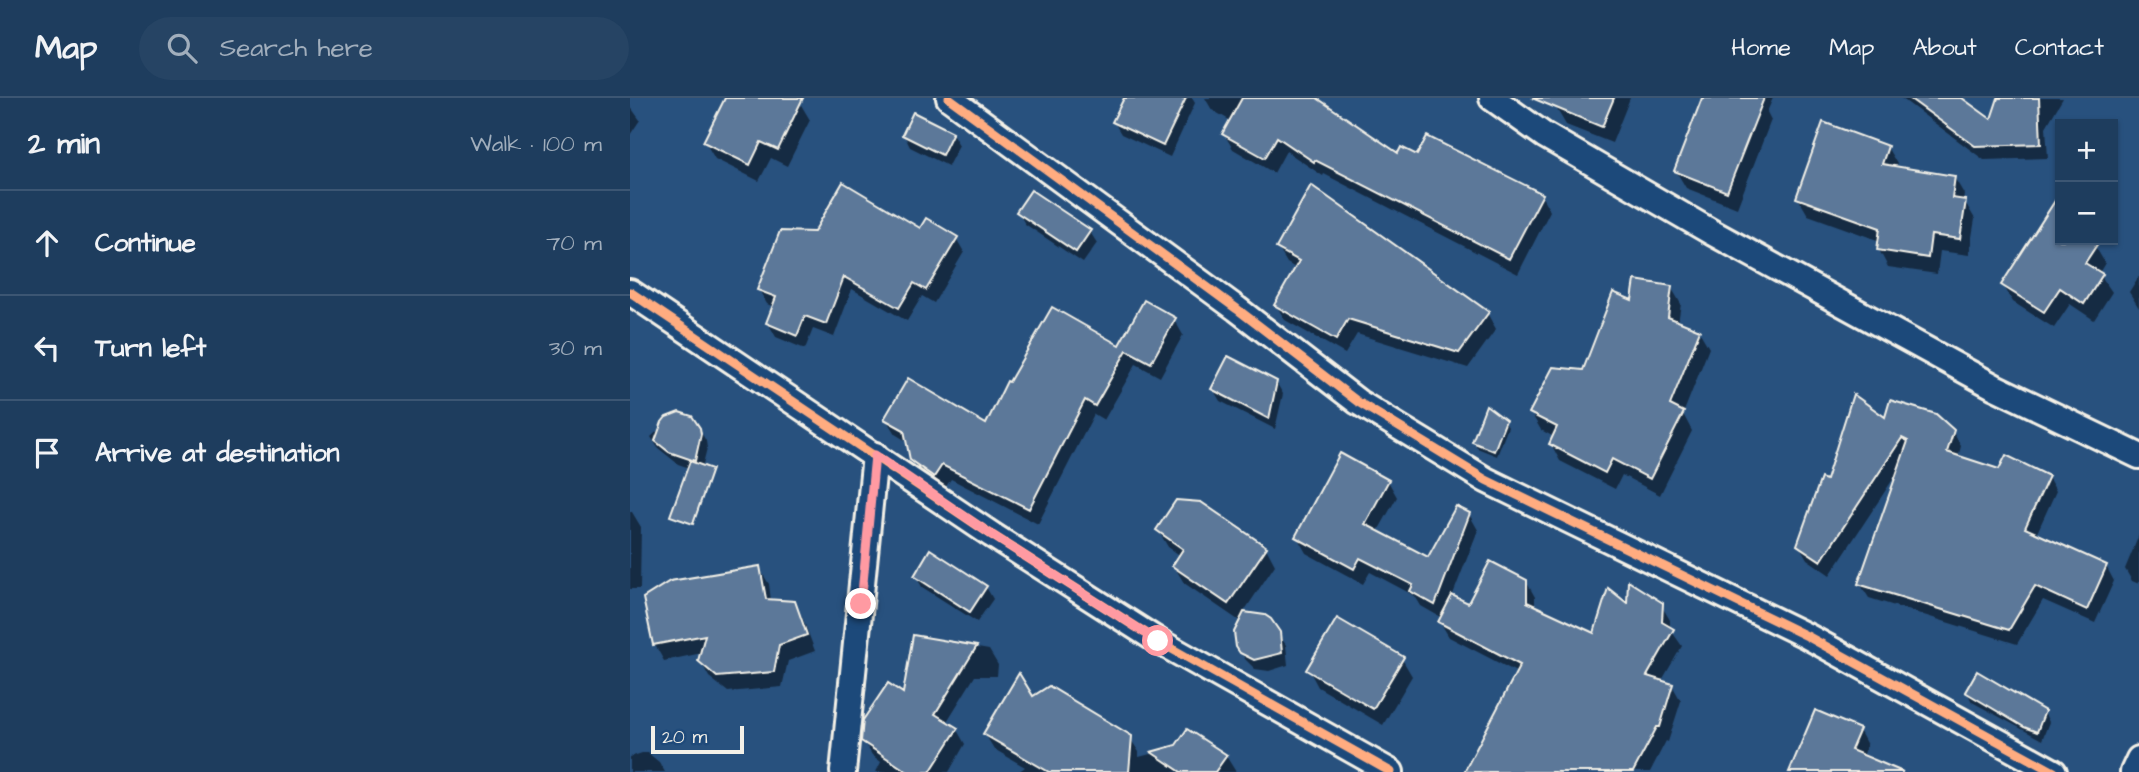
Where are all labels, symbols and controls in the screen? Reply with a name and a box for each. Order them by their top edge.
search box [139,17,629,80]
text: Map [35,25,97,71]
icon: search [163,29,201,67]
text: Search here [219,30,373,66]
text: Home [1731,31,1791,65]
text: Map [1829,31,1874,65]
text: About [1912,31,1977,65]
text: Contact [2015,31,2104,65]
map controls [2055,119,2118,245]
button: + [2055,119,2118,182]
text: 2 min [28,123,100,165]
text: Walk · 100 m [470,128,602,160]
button: − [2055,182,2118,245]
icon: ahead [28,224,66,262]
text: Continue [95,225,196,261]
text: 70 m [546,227,602,259]
icon: left [28,329,66,367]
text: Turn left [95,330,206,366]
text: 30 m [549,332,602,364]
icon: arrive [28,434,66,472]
text: Arrive at destination [95,435,340,471]
route end [845,588,876,619]
route start [1142,625,1173,656]
scale bar [651,723,744,755]
text: 20 m [662,724,707,751]

